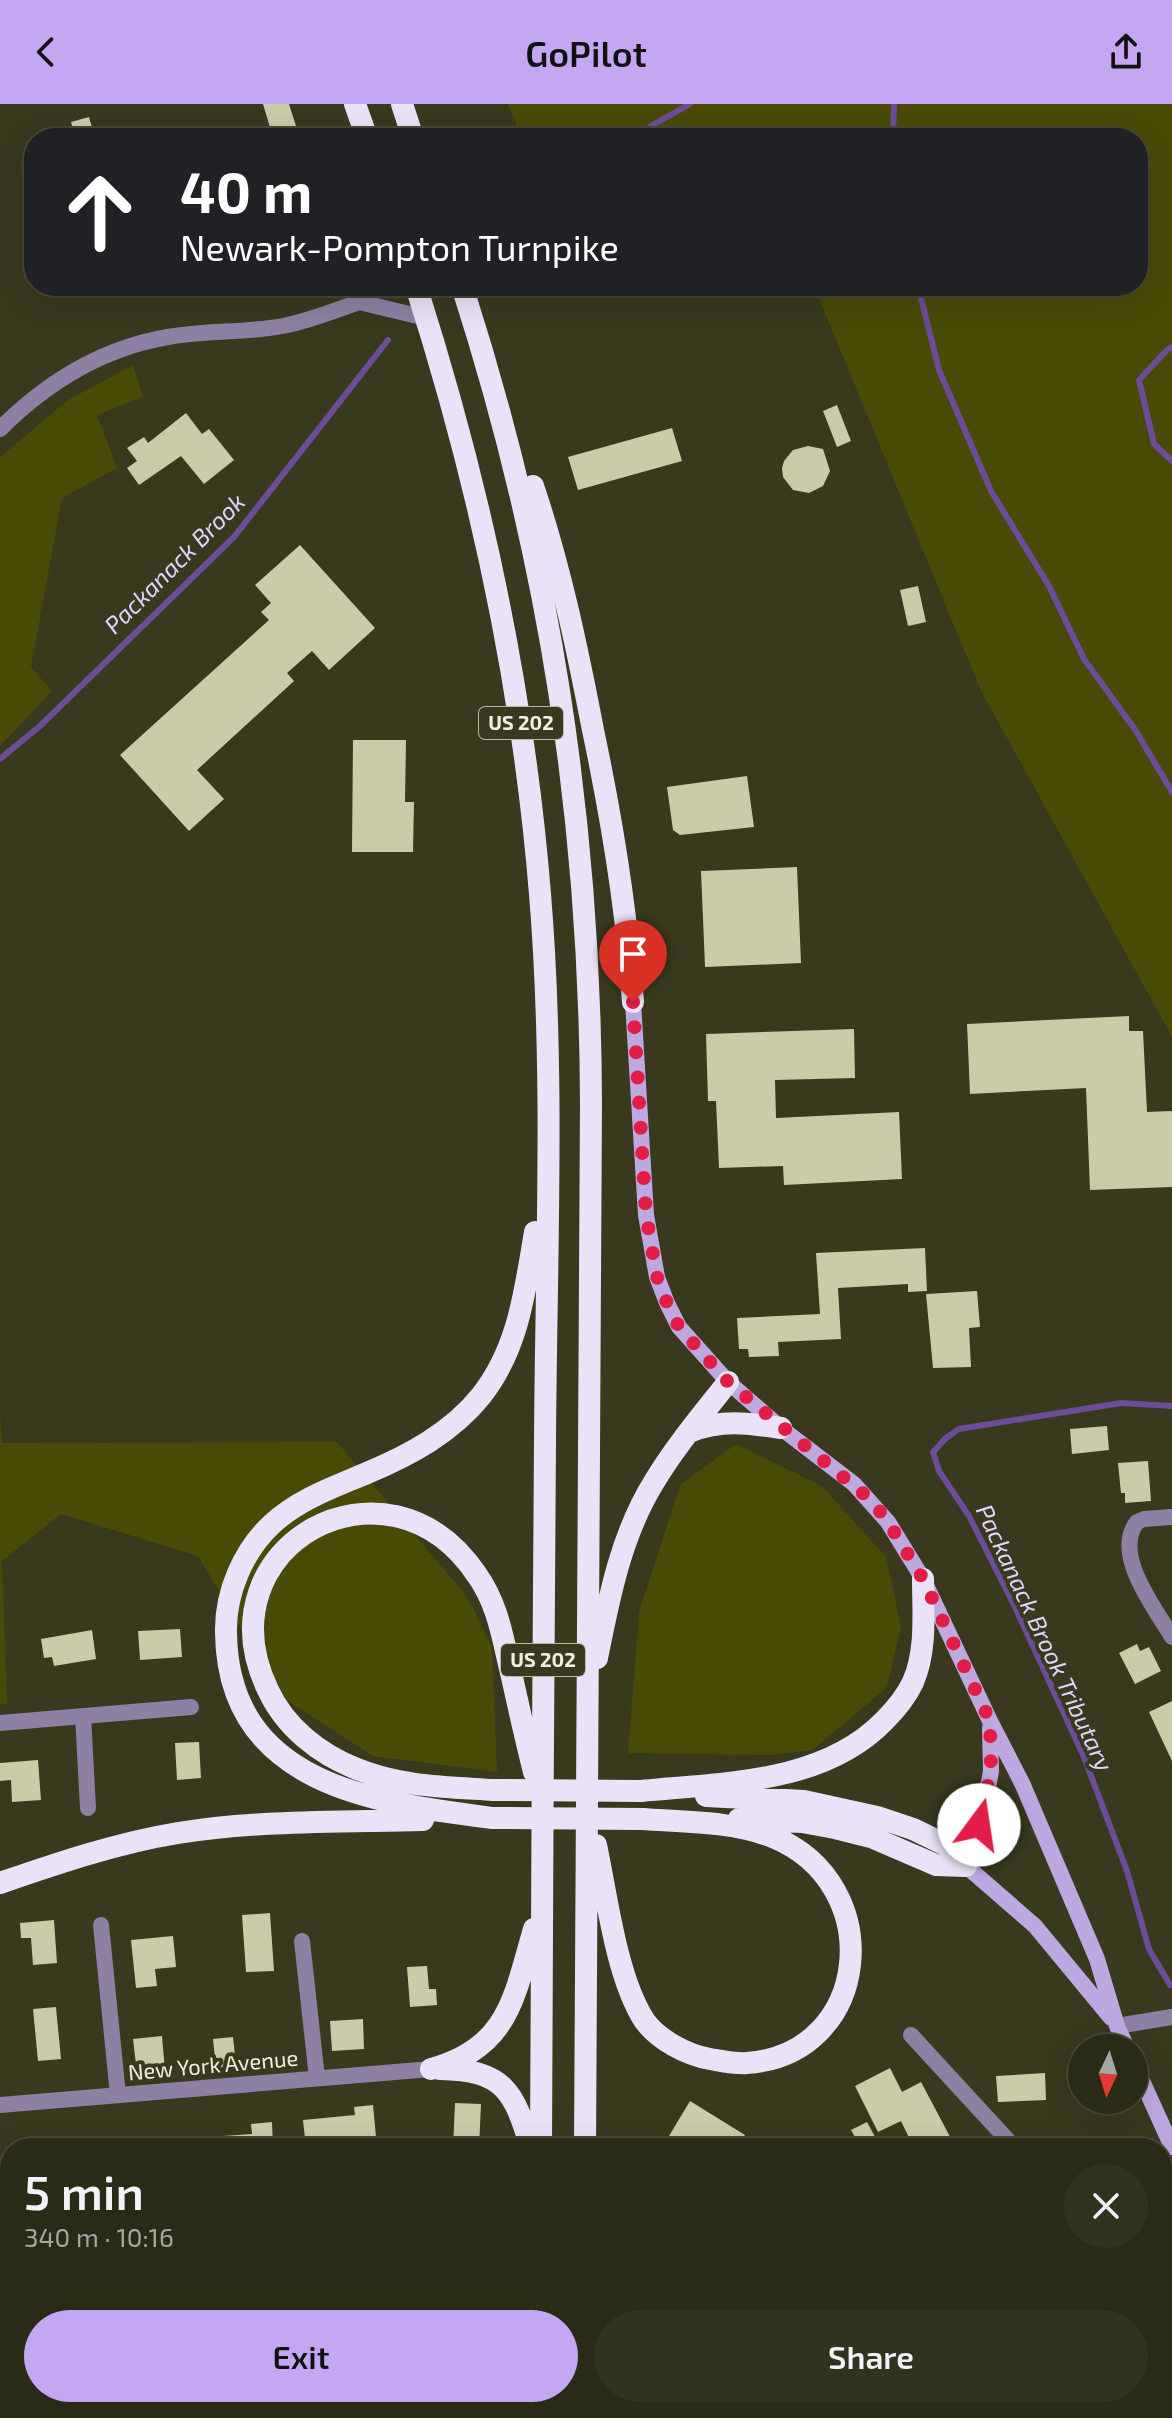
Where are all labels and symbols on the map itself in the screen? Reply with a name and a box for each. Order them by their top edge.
water label: Packanack Brook [98,487,250,639]
road number: US 202 [479,707,563,739]
pin [599,920,667,1002]
water label: Packanack Brook Tributary [971,1499,1120,1776]
road number: US 202 [501,1644,585,1676]
position arrow [937,1783,1021,1867]
north arrow [1068,2034,1148,2114]
street label: New York Avenue [127,2044,299,2084]

